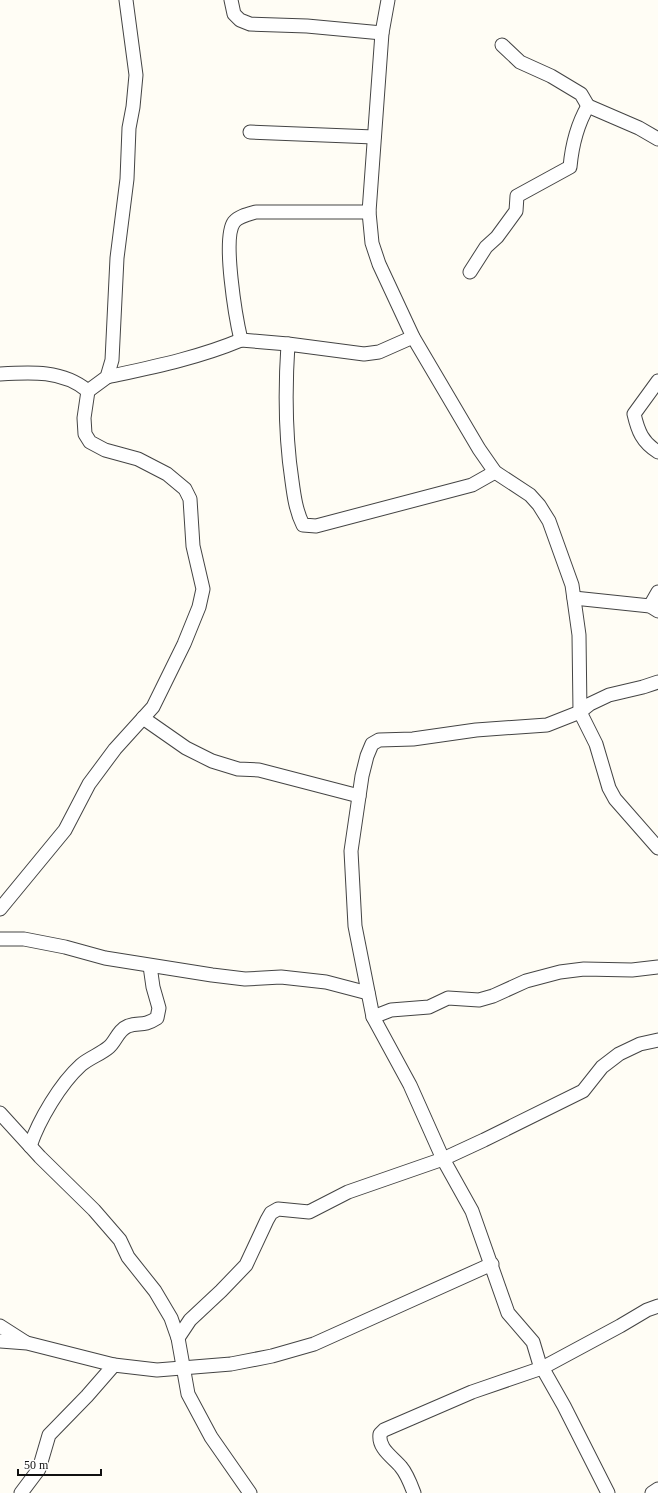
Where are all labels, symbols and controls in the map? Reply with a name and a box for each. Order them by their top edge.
scale bar [18,1451,101,1477]
text: 50 m [24,1458,49,1472]

